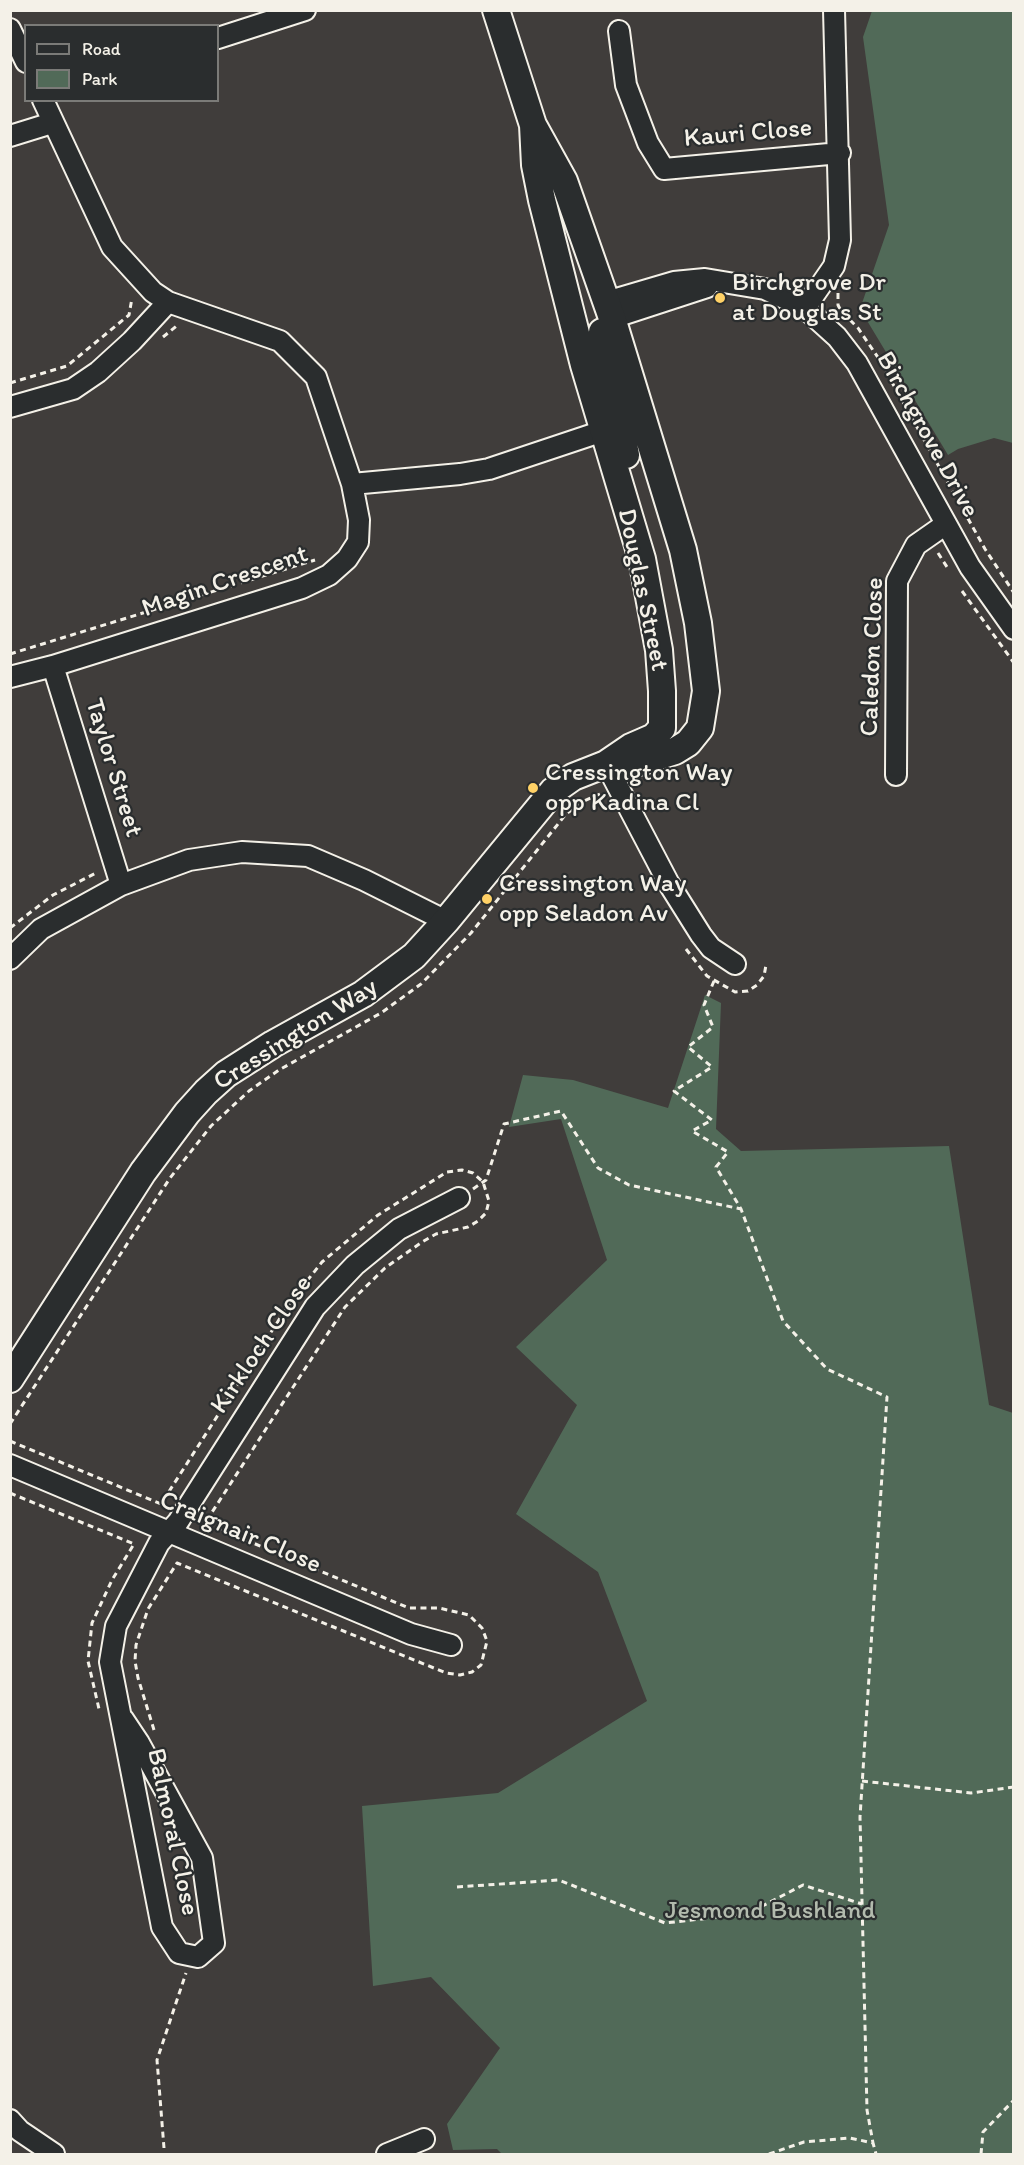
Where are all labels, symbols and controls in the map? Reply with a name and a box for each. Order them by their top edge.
legend [24,24,219,102]
text: Road [82,38,121,60]
text: Park [82,68,117,90]
street label: Kauri Close [683,113,813,155]
place label: Birchgrove Dr at Douglas St [732,267,886,328]
marker: Birchgrove Dr at Douglas St [713,291,727,305]
street label: Birchgrove Drive [869,347,985,523]
street label: Douglas Street [610,506,674,674]
street label: Magin Crescent [138,539,312,625]
street label: Caledon Close [855,577,891,737]
street label: Taylor Street [77,695,149,841]
place label: Cressington Way opp Kadina Cl [545,757,732,819]
marker: Cressington Way opp Kadina Cl [526,781,540,795]
place label: Cressington Way opp Seladon Av [499,868,686,930]
marker: Cressington Way opp Seladon Av [480,892,494,906]
street label: Cressington Way [208,972,384,1098]
street label: Kirkloch Close [204,1270,320,1420]
street label: Craignair Close [154,1485,326,1581]
street label: Balmoral Close [139,1746,205,1918]
park label: Jesmond Bushland [665,1895,875,1927]

